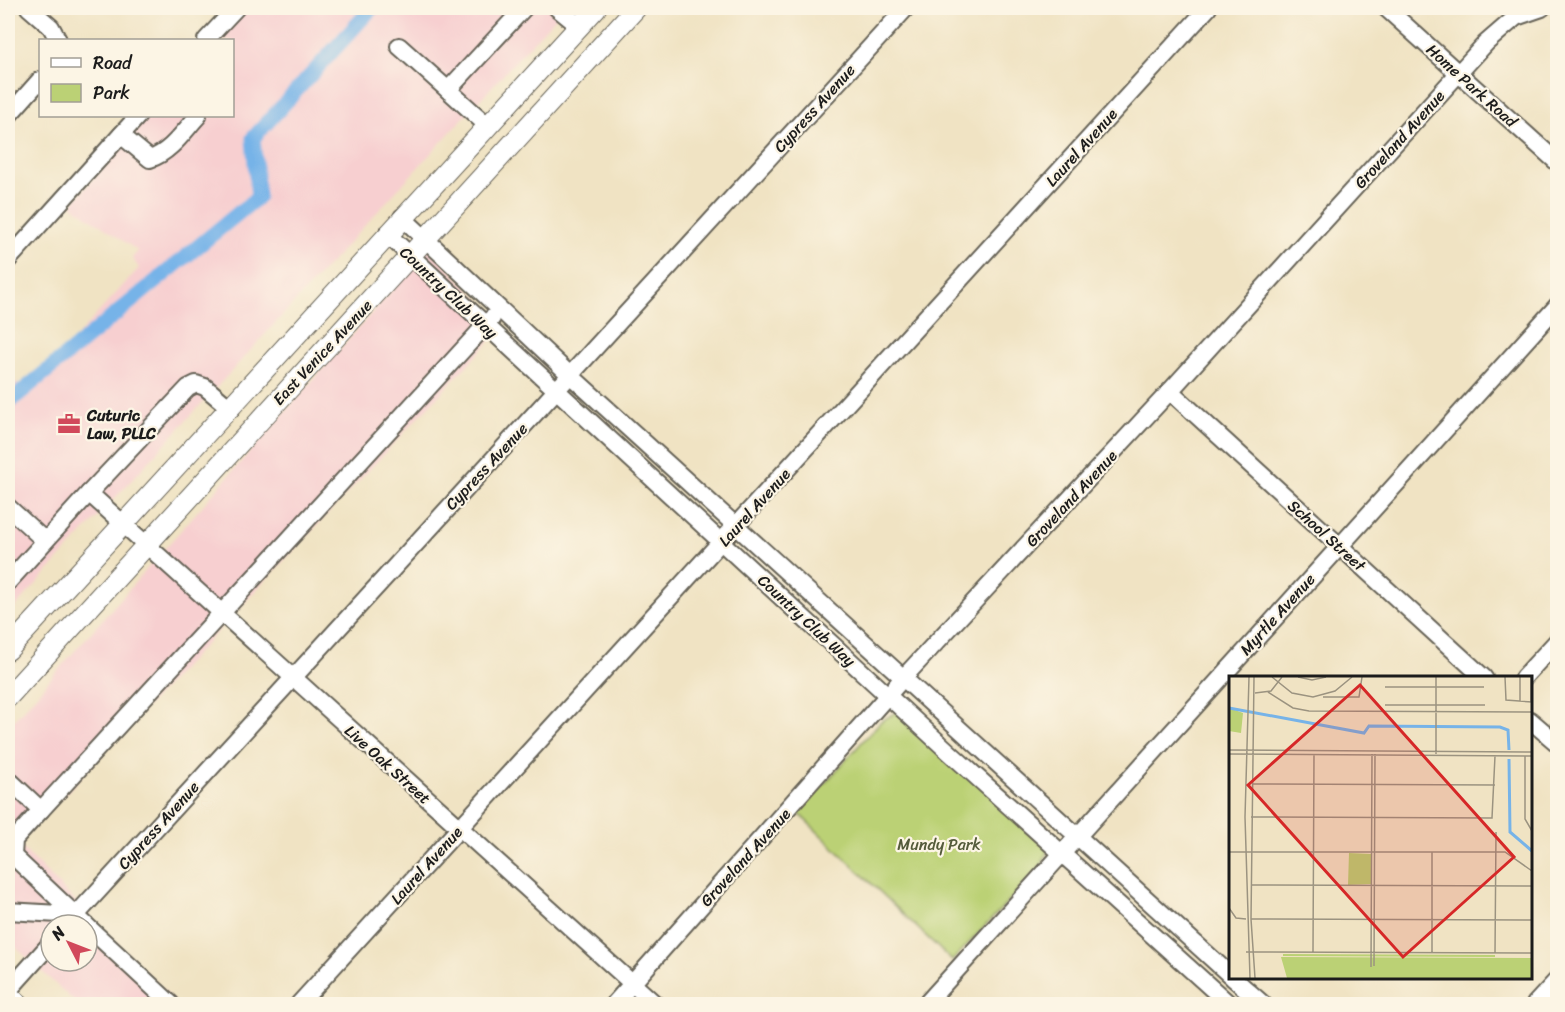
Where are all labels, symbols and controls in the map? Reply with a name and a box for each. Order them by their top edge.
street label: Home Park Road [1419,36,1525,136]
legend [39,39,234,117]
text: Road [93,47,133,79]
street label: Cypress Avenue [766,57,863,160]
text: Park [93,77,130,109]
street label: Groveland Avenue [1347,83,1452,196]
street label: Laurel Avenue [1038,101,1125,193]
street label: Country Club Way [393,239,505,346]
street label: East Venice Avenue [265,292,380,412]
place label: Cuturic Law, PLLC [86,401,156,448]
office icon: Cuturic Law, PLLC [56,411,82,437]
street label: Cypress Avenue [438,416,535,517]
street label: Groveland Avenue [1018,442,1125,554]
street label: Laurel Avenue [711,461,798,553]
street label: School Street [1281,492,1373,579]
street label: Myrtle Avenue [1232,566,1323,662]
street label: Country Club Way [751,567,863,674]
inset map [1229,676,1532,979]
street label: Live Oak Street [337,717,438,812]
street label: Cypress Avenue [110,774,207,877]
street label: Groveland Avenue [693,801,798,914]
street label: Laurel Avenue [383,819,470,911]
park label: Mundy Park [897,830,981,859]
north arrow [39,913,99,973]
text: N [43,919,73,948]

